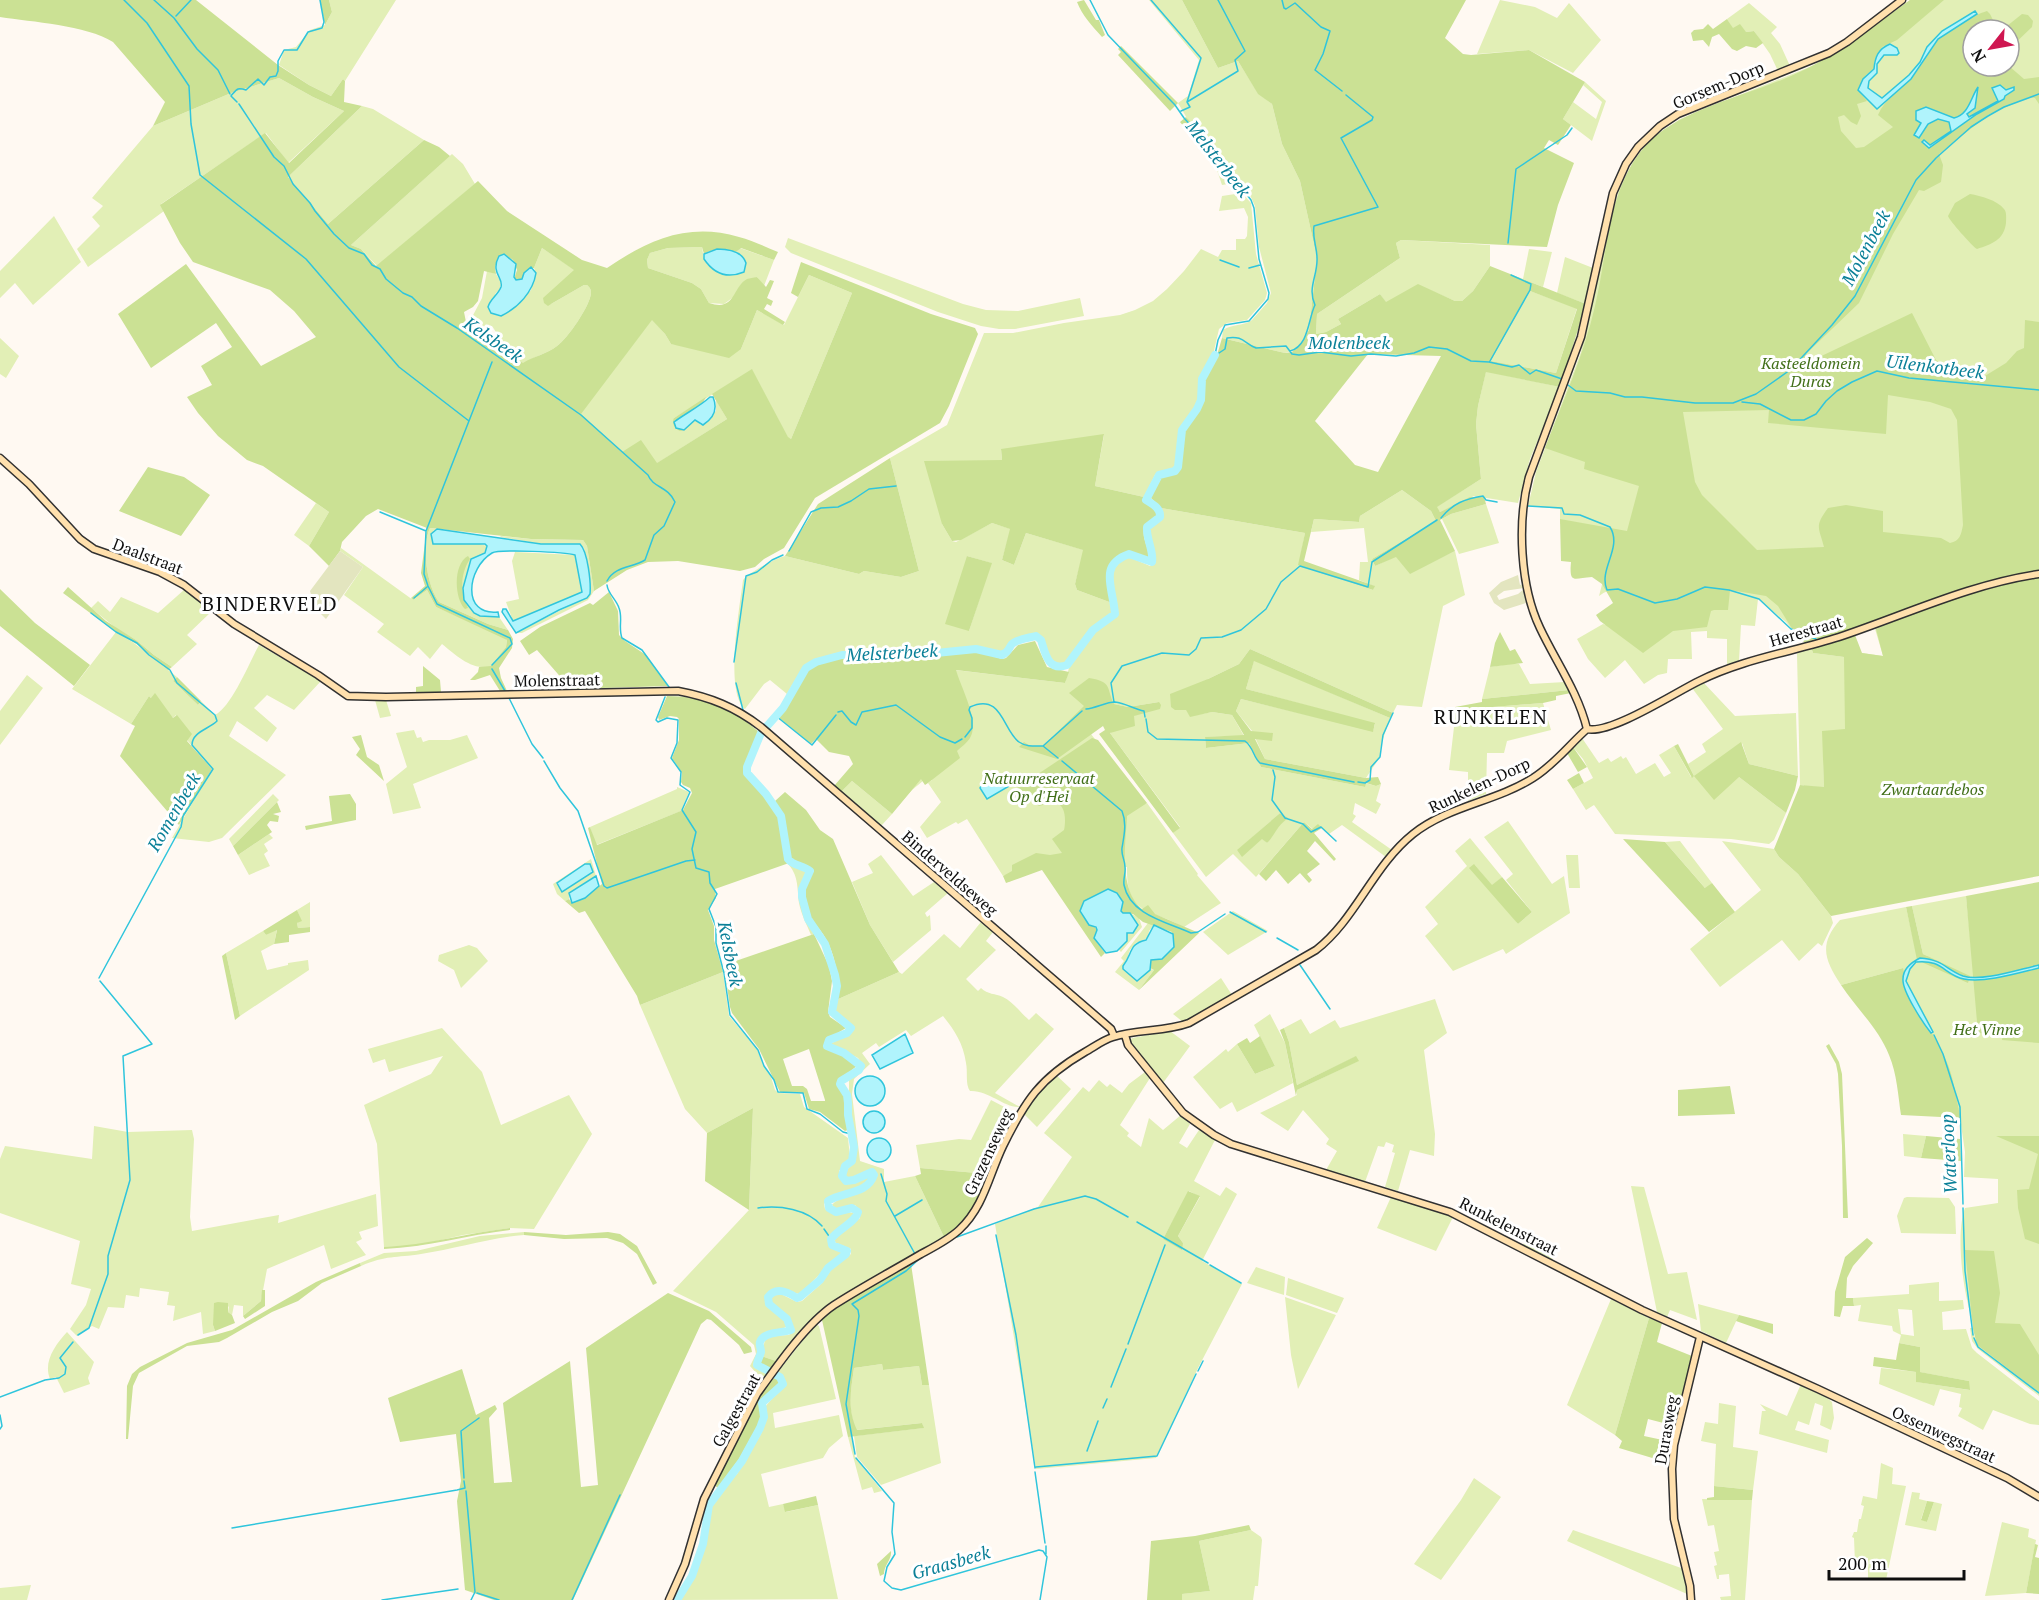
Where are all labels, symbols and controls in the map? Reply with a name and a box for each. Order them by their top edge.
north arrow [1961,18,2021,78]
text: N [1966,45,1991,67]
street label: Gorsem-Dorp [1669,56,1767,114]
water label: Melsterbeek [1180,114,1257,202]
water label: Molenbeek [1835,205,1895,290]
water label: Kelsbeek [459,310,528,368]
water label: Molenbeek [1307,330,1390,354]
water label: Uilenkotbeek [1885,348,1986,384]
park label: Kasteeldomein Duras [1760,352,1861,392]
street label: Daalstraat [110,533,186,579]
district label: BINDERVELD [202,590,338,617]
street label: Herestraat [1767,610,1845,652]
water label: Melsterbeek [845,638,939,666]
street label: Molenstraat [514,668,600,692]
district label: RUNKELEN [1434,703,1548,730]
street label: Runkelen-Dorp [1425,752,1533,818]
water label: Romenbeek [140,767,205,856]
park label: Natuurreservaat Op d'Hei [982,767,1096,807]
park label: Zwartaardebos [1882,778,1985,800]
street label: Binderveldseweg [898,825,1003,921]
water label: Kelsbeek [713,918,749,989]
park label: Het Vinne [1952,1018,2021,1040]
street label: Grazenseweg [958,1105,1018,1199]
water label: Waterloop [1934,1113,1962,1195]
street label: Runkelenstraat [1456,1192,1562,1260]
street label: Galgestraat [707,1369,765,1451]
street label: Durasweg [1649,1393,1683,1466]
street label: Ossenwegstraat [1888,1400,2000,1468]
water label: Graasbeek [909,1539,993,1585]
scale bar [1829,1543,1964,1581]
text: 200 m [1838,1551,1887,1575]

